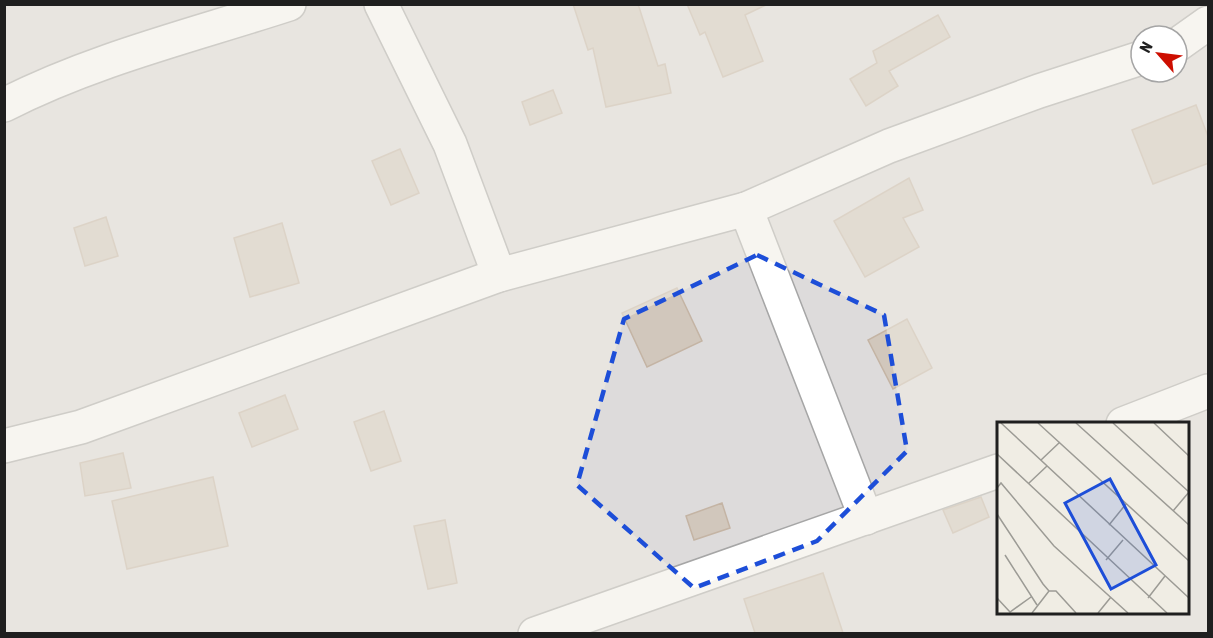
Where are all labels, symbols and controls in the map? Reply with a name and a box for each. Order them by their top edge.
north arrow [1129,24,1189,84]
text: N [1136,39,1156,55]
inset map [997,422,1189,614]

